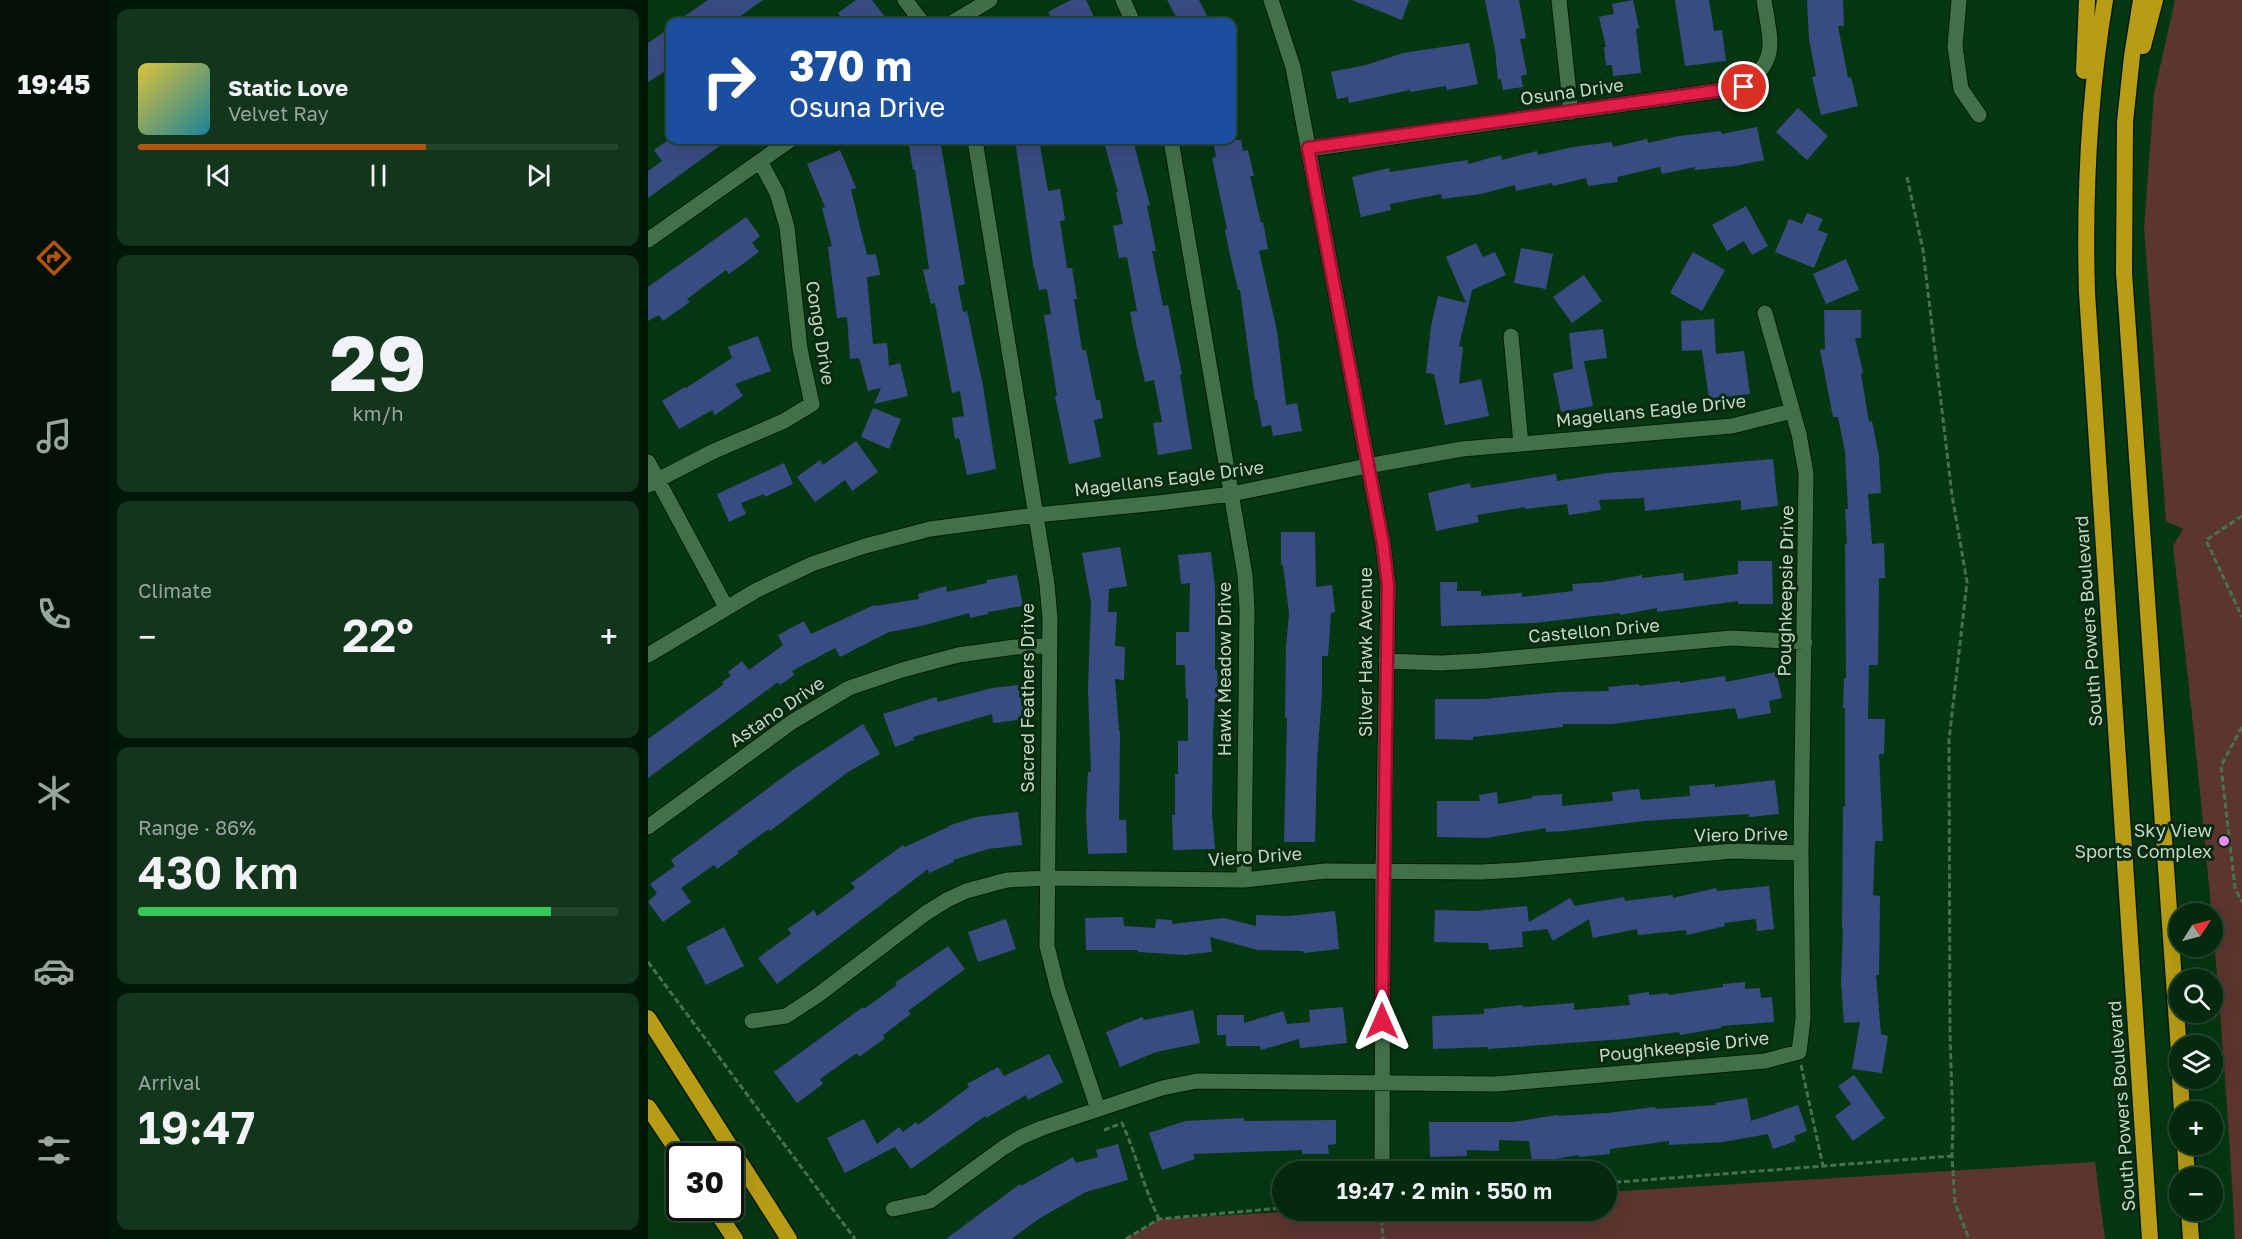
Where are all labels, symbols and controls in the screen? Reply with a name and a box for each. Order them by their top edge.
text: 370 m [789,40,912,90]
icon: right [690,42,768,120]
pin [1718,61,1769,112]
text: 19:45 [17,68,91,100]
icon: arrive [1727,70,1760,103]
street label: Osuna Drive [1519,73,1625,109]
text: Static Love [228,74,348,101]
text: Osuna Drive [789,91,945,123]
text: Velvet Ray [228,101,329,125]
icon: previous [202,159,235,192]
icon: pause [362,159,395,192]
icon: next [522,159,555,192]
icon: directions [33,237,75,279]
street label: Congo Drive [802,279,840,386]
text: 29 [329,315,427,408]
street label: Magellans Eagle Drive [1555,389,1747,431]
text: km/h [353,401,403,425]
icon: music [33,415,75,457]
street label: Magellans Eagle Drive [1073,455,1265,501]
street label: Poughkeepsie Drive [1773,505,1797,677]
street label: South Powers Boulevard [2070,515,2106,727]
street label: Silver Hawk Avenue [1354,567,1376,737]
text: Climate [138,578,212,602]
street label: Hawk Meadow Drive [1213,582,1235,756]
icon: phone [33,593,75,635]
street label: Sacred Feathers Drive [1016,603,1038,793]
text: 22° [342,608,414,662]
street label: Castellon Drive [1527,613,1661,647]
text: − [138,617,156,656]
text: + [600,617,618,656]
street label: Astano Drive [725,671,828,751]
icon: climate [33,772,75,814]
text: Range · 86% [138,815,256,839]
place label: Sky View Sports Complex [2074,819,2212,862]
street label: Viero Drive [1694,822,1788,846]
marker: Sky View Sports Complex [2217,834,2231,848]
street label: Viero Drive [1207,842,1303,870]
text: 430 km [138,845,299,899]
north arrow [2169,903,2223,957]
map controls [2169,903,2223,1221]
icon: car [33,950,75,992]
button: search [2169,969,2223,1023]
position arrow [1350,989,1414,1053]
street label: South Powers Boulevard [2103,1000,2139,1212]
street label: Poughkeepsie Drive [1598,1026,1770,1066]
button: layers [2169,1035,2223,1089]
text: Arrival [138,1070,201,1094]
text: 19:47 [138,1100,255,1154]
button: + [2169,1101,2223,1155]
icon: filters [33,1129,75,1171]
speed limit sign: 30 [666,1143,744,1221]
button: − [2169,1167,2223,1221]
text: 19:47 · 2 min · 550 m [1337,1177,1552,1204]

